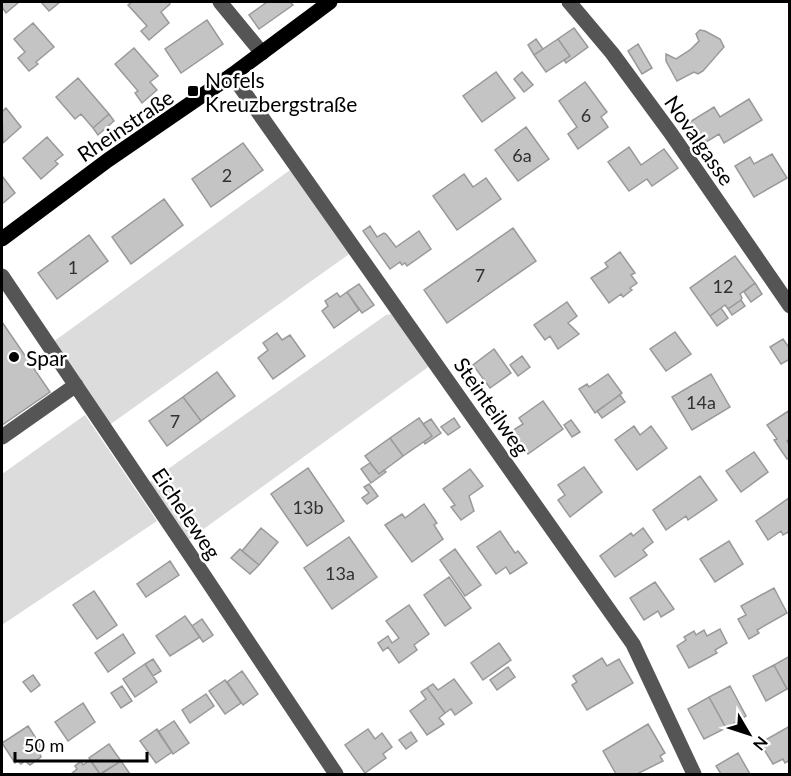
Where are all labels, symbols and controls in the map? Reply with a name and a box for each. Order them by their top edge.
place label: Nofels Kreuzbergstraße [205,67,357,116]
street label: Rheinstraße [72,84,178,166]
marker: Nofels Kreuzbergstraße [186,84,200,98]
street label: Novalgasse [660,90,740,190]
house number: 6 [581,104,591,126]
house number: 6a [512,144,532,166]
house number: 2 [222,164,232,186]
house number: 1 [68,256,78,278]
house number: 7 [475,264,485,286]
house number: 12 [713,275,733,297]
place label: Spar [26,345,67,370]
marker: Spar [7,350,21,364]
street label: Steinteilweg [449,353,535,460]
house number: 14a [686,391,716,413]
house number: 7 [170,410,180,432]
street label: Eicheleweg [147,463,227,563]
house number: 13b [293,496,323,518]
house number: 13a [325,562,355,584]
north arrow [719,704,779,764]
scale bar [15,725,147,763]
text: N [750,733,772,755]
text: 50 m [24,734,64,756]

